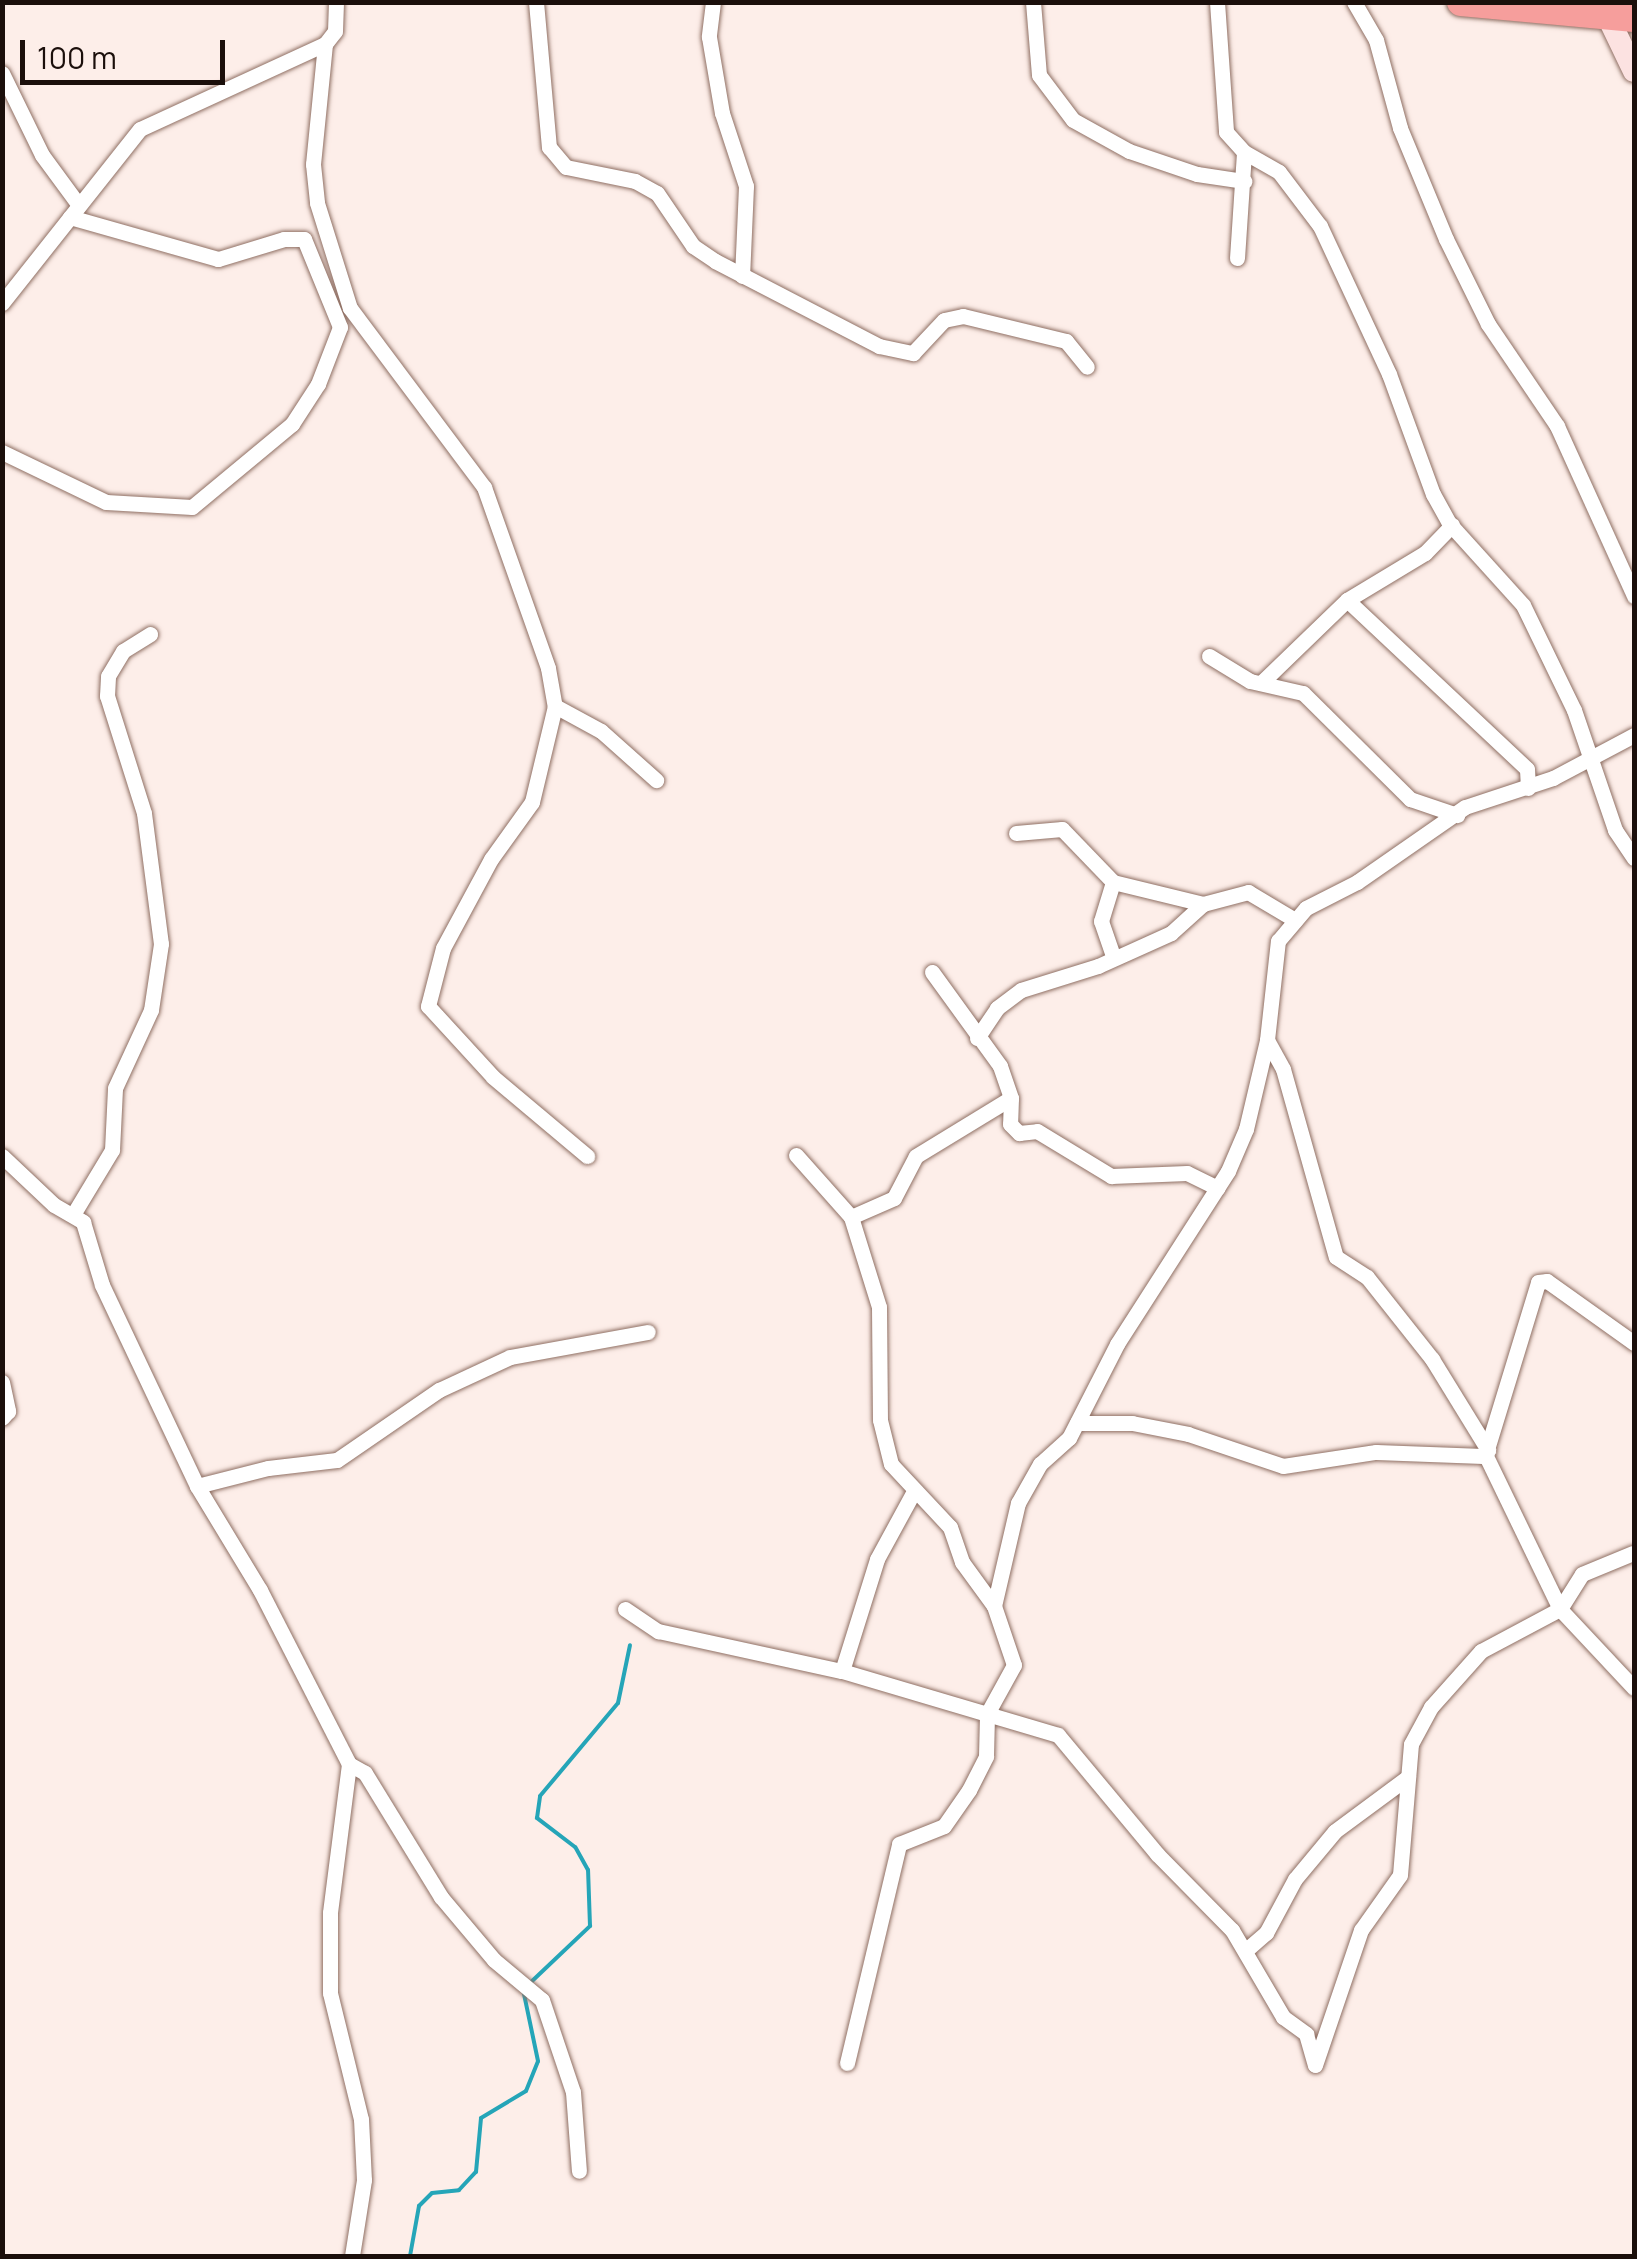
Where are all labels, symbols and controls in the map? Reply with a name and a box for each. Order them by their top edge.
scale bar [25,20,230,82]
text: 100 m [37,37,117,78]

